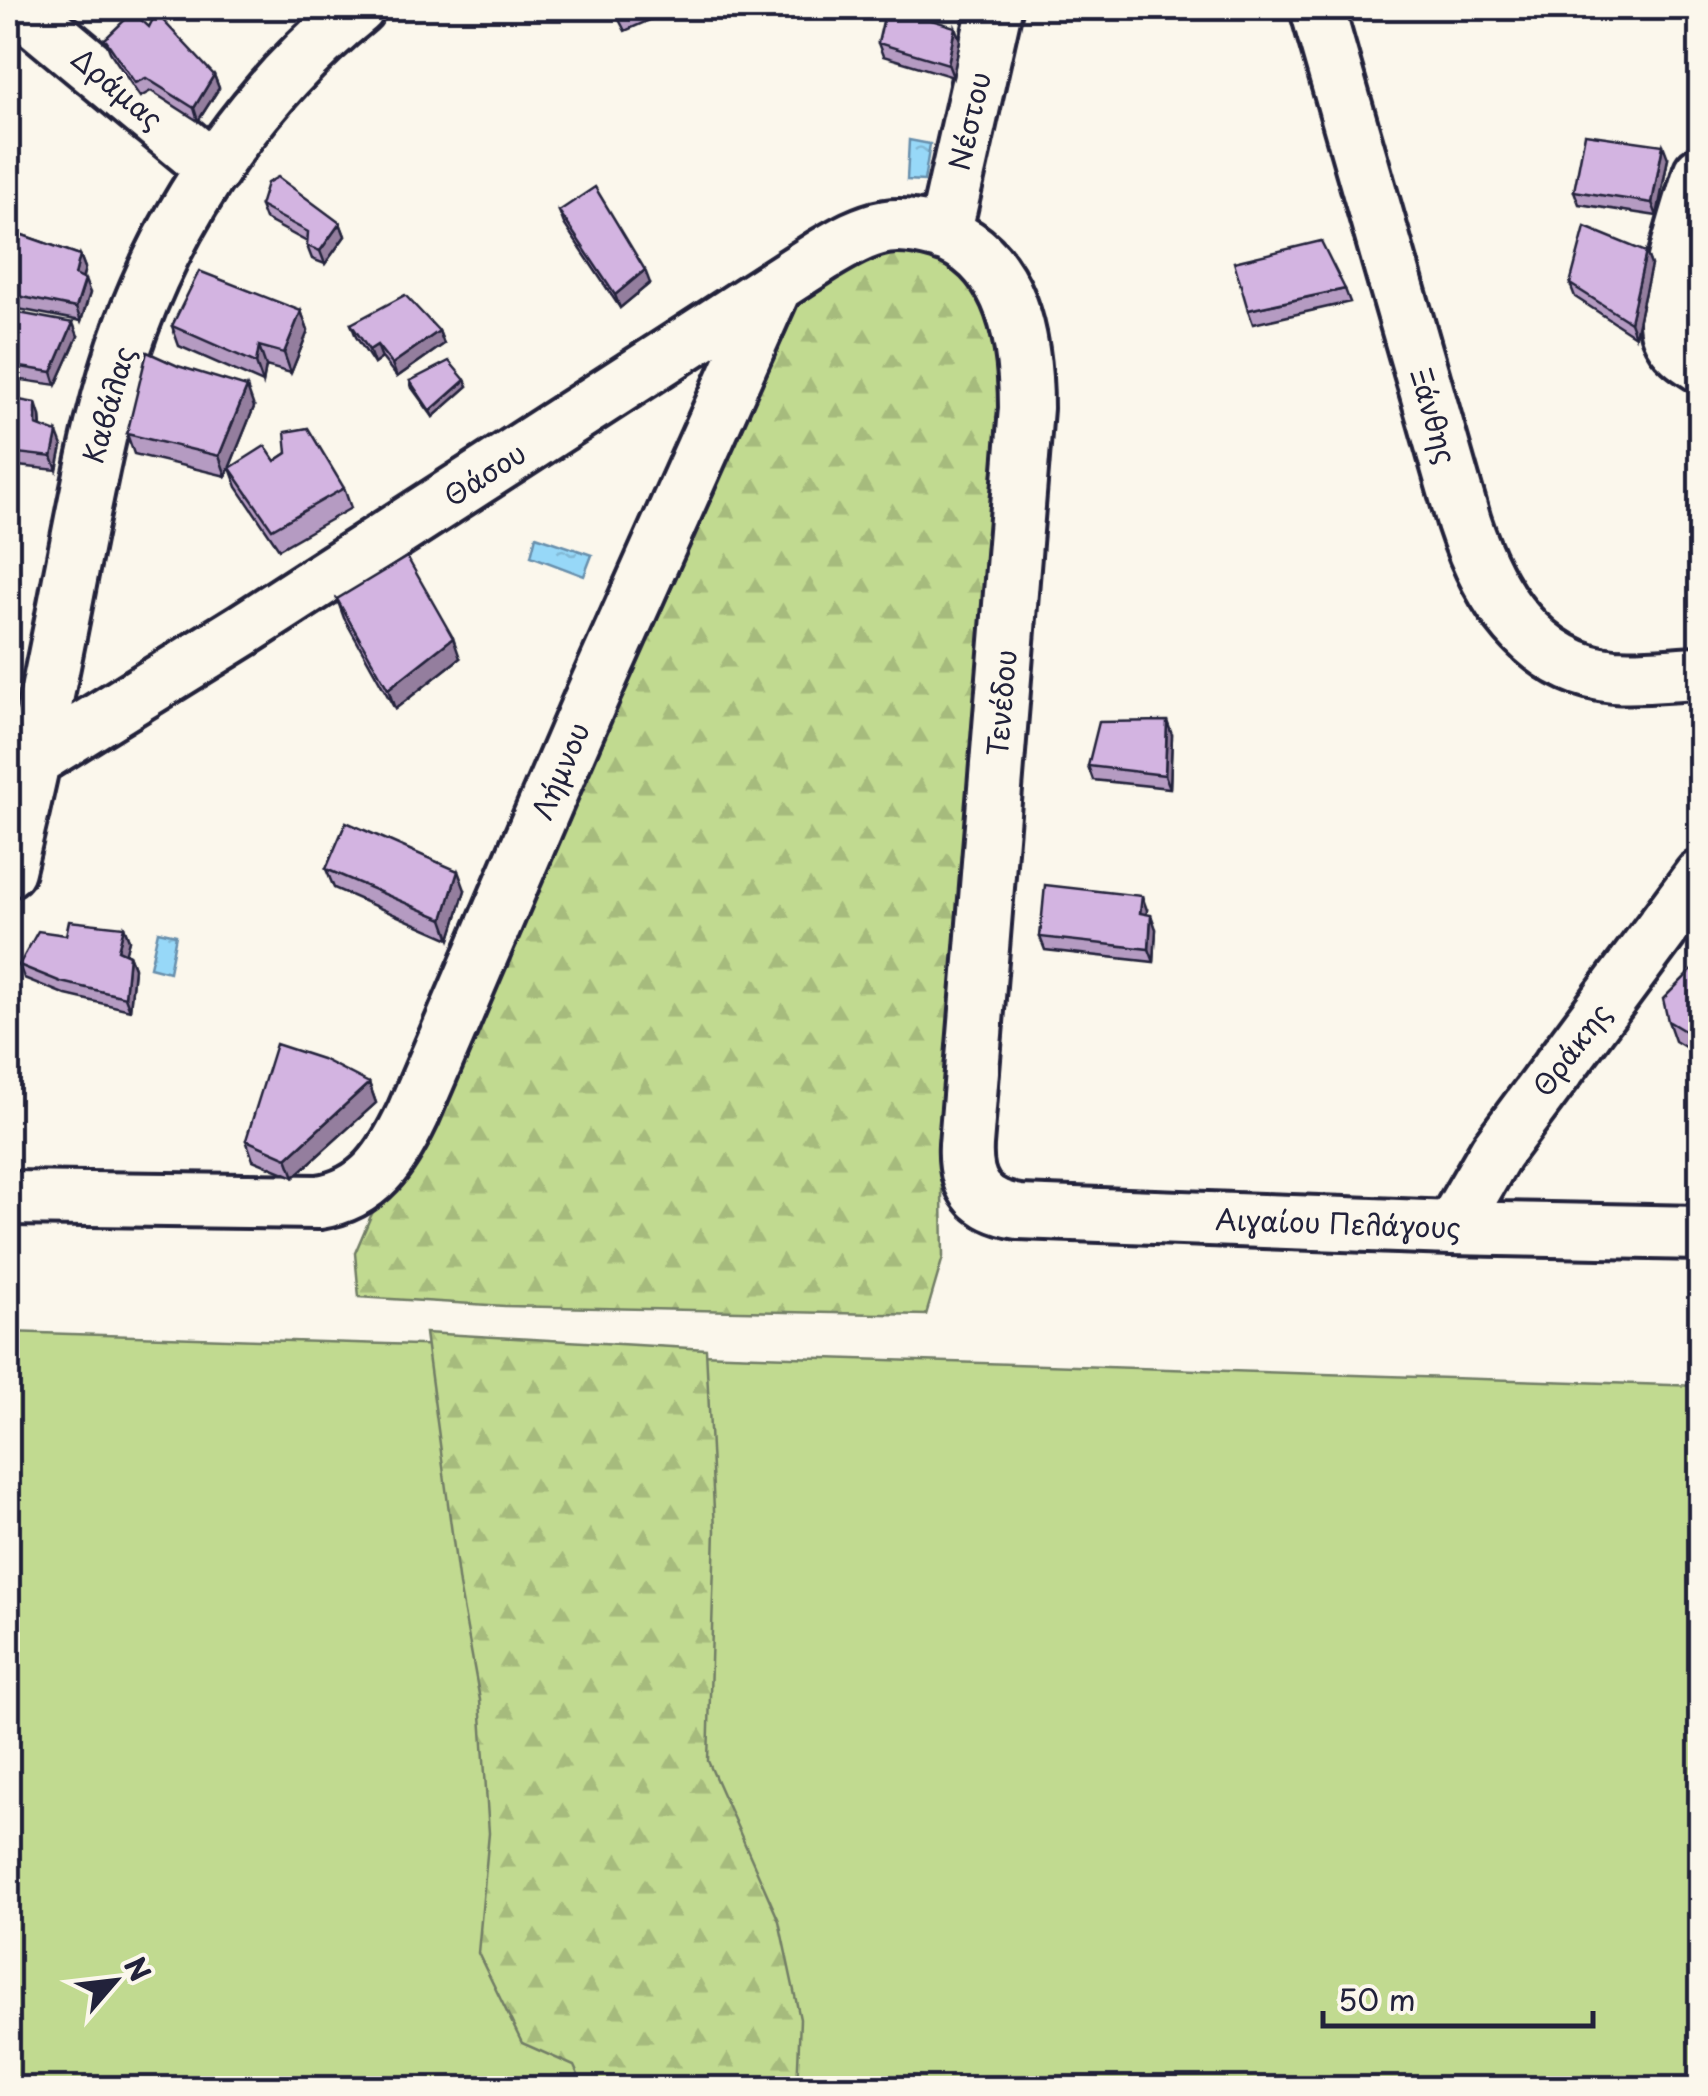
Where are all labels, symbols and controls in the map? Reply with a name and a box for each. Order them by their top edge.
street label: Δράμας [63,37,173,139]
street label: Νέστου [936,67,1001,174]
street label: Καβάλας [70,341,145,468]
street label: Ξάνθης [1400,363,1469,469]
street label: Θάσου [435,431,534,516]
street label: Τενέδου [974,648,1027,758]
street label: Λήμνου [520,715,599,826]
street label: Θράκης [1521,993,1620,1105]
street label: Αιγαίου Πελάγους [1215,1197,1461,1248]
north arrow [65,1931,165,2031]
text: N [114,1949,163,1988]
scale bar [1323,1966,1593,2028]
text: 50 m [1338,1976,1416,2021]

